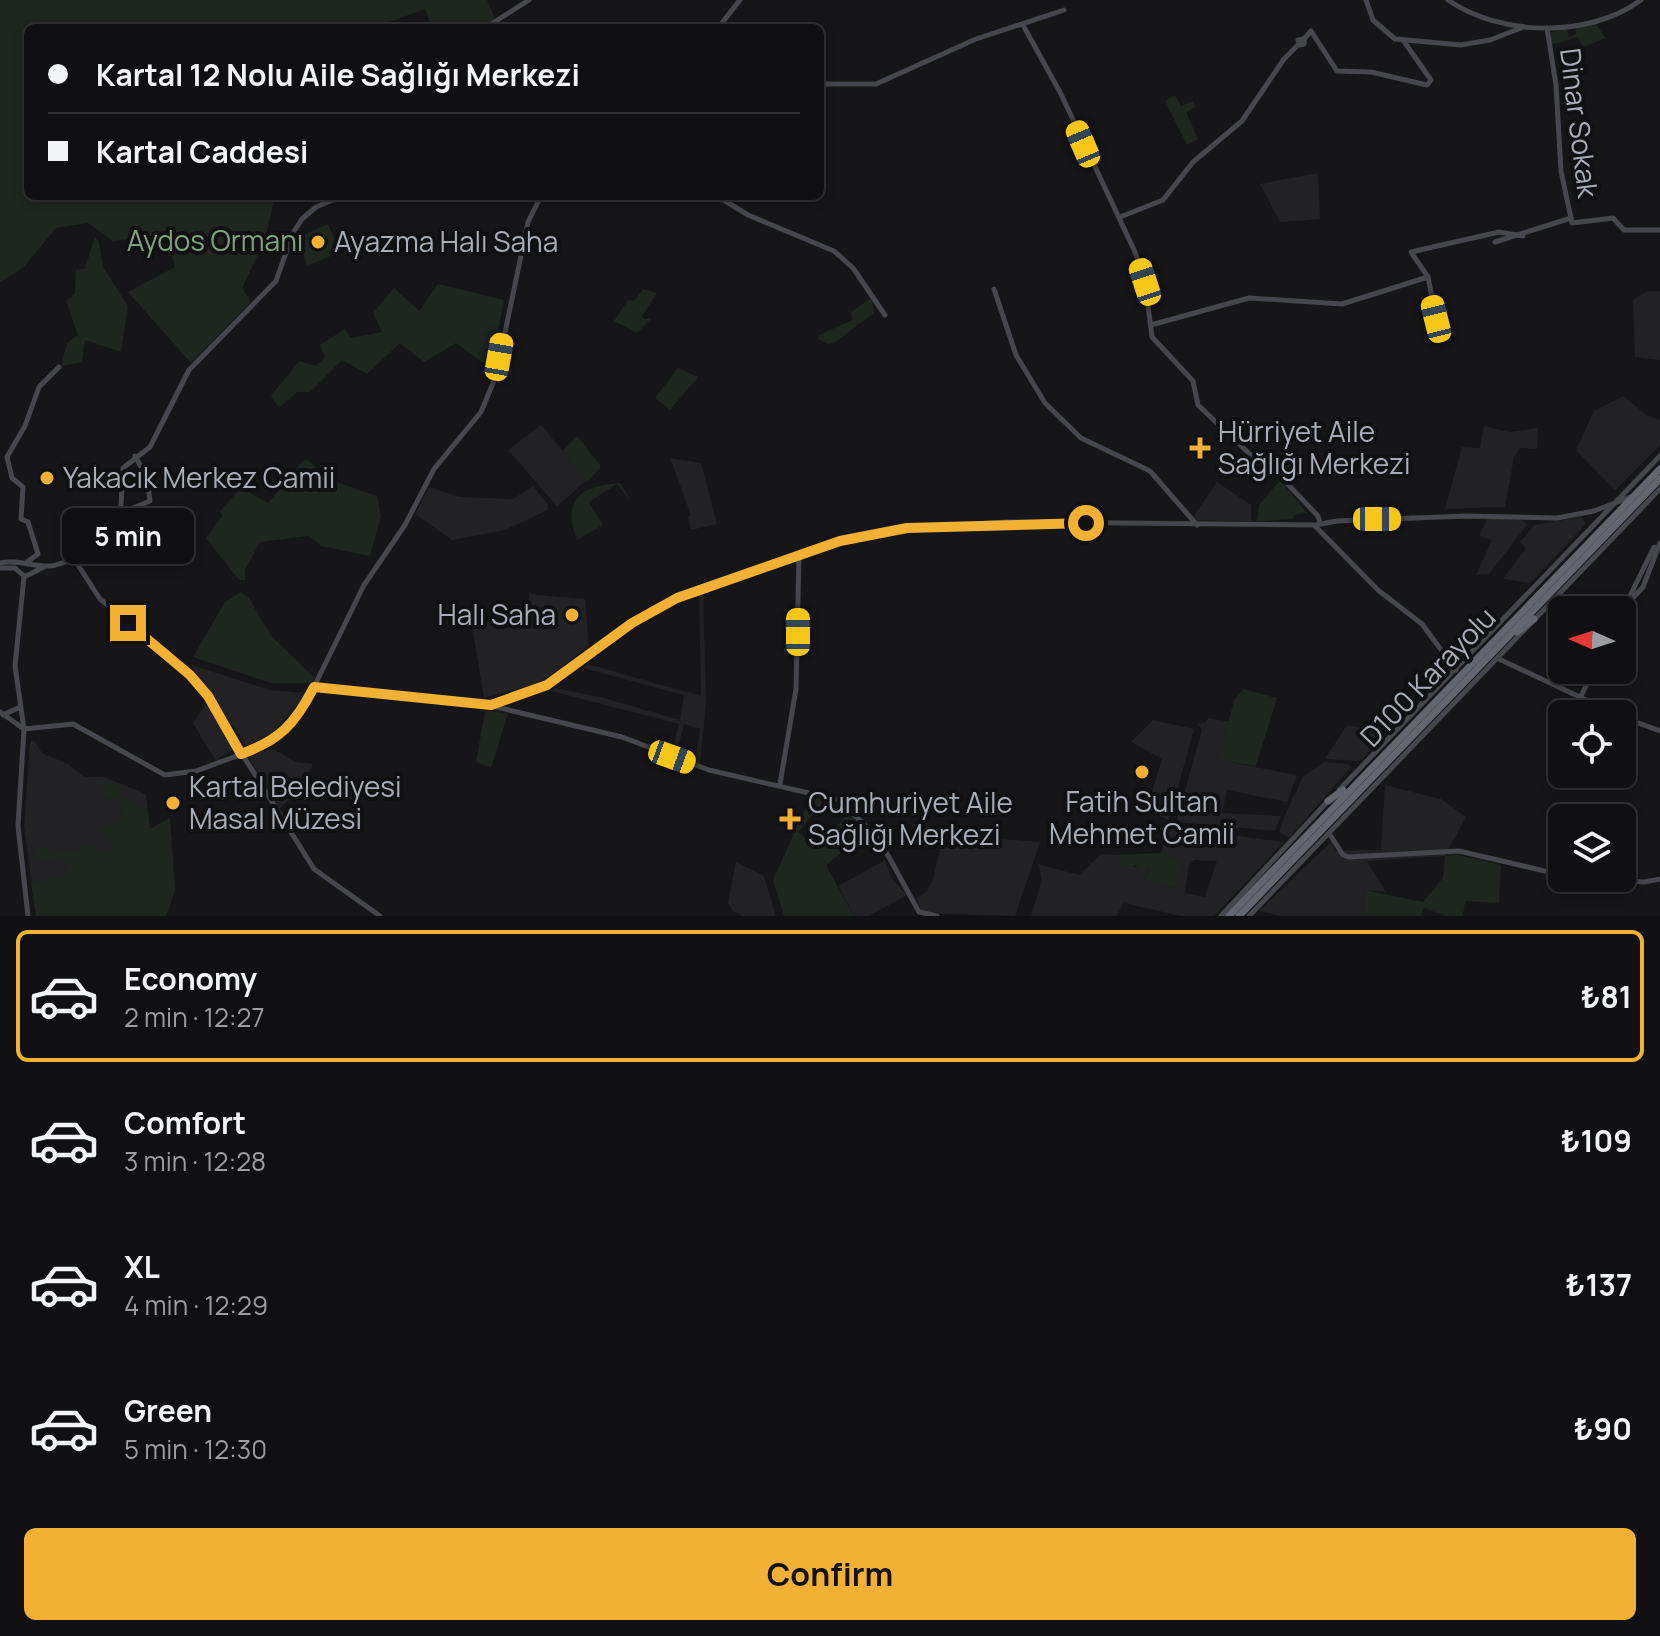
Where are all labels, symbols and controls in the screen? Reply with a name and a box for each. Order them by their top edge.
street label: Dinar Sokak [1552,46,1608,201]
text: Kartal 12 Nolu Aile Sağlığı Merkezi [96,54,580,95]
car [1063,117,1103,171]
text: Kartal Caddesi [96,131,309,172]
park label: Aydos Ormanı [127,221,303,259]
place label: Ayazma Halı Saha [334,222,558,260]
marker: Ayazma Halı Saha [309,233,327,251]
car [1126,255,1164,309]
car [1419,293,1453,345]
car [483,331,515,383]
place label: Hürriyet Aile Sağlığı Merkezi [1218,412,1411,482]
marker: Hürriyet Aile Sağlığı Merkezi [1189,437,1211,459]
place label: Yakacık Merkez Camii [63,458,335,496]
marker: Yakacık Merkez Camii [38,469,56,487]
route start [1068,505,1104,541]
callout: 5 min [62,507,194,563]
car [1353,507,1401,531]
text: 5 min [94,518,162,554]
place label: Halı Saha [438,595,556,633]
north arrow [1548,596,1636,684]
map controls [1548,596,1636,892]
street label: D100 Karayolu [1351,598,1503,754]
route end [110,605,146,641]
marker: Halı Saha [563,606,581,624]
car [786,608,810,656]
button: locate [1548,700,1636,788]
car [645,738,699,776]
marker: Fatih Sultan Mehmet Camii [1133,763,1151,781]
place label: Kartal Belediyesi Masal Müzesi [189,767,402,837]
place label: Fatih Sultan Mehmet Camii [1049,782,1235,852]
place label: Cumhuriyet Aile Sağlığı Merkezi [808,783,1013,853]
marker: Kartal Belediyesi Masal Müzesi [164,794,182,812]
button: layers [1548,804,1636,892]
marker: Cumhuriyet Aile Sağlığı Merkezi [779,808,801,830]
text: Economy [124,958,257,999]
icon: car [28,960,100,1032]
text: ₺81 [1581,976,1632,1017]
text: 2 min · 12:27 [124,999,264,1035]
text: Comfort [124,1102,246,1143]
icon: car [28,1104,100,1176]
text: ₺109 [1561,1120,1632,1161]
text: 3 min · 12:28 [124,1143,266,1179]
text: XL [124,1246,160,1287]
icon: car [28,1248,100,1320]
text: ₺137 [1566,1264,1632,1305]
text: 4 min · 12:29 [124,1287,268,1323]
text: Green [124,1390,212,1431]
icon: car [28,1392,100,1464]
text: ₺90 [1574,1408,1632,1449]
text: 5 min · 12:30 [124,1431,267,1467]
button: Confirm [24,1528,1636,1620]

